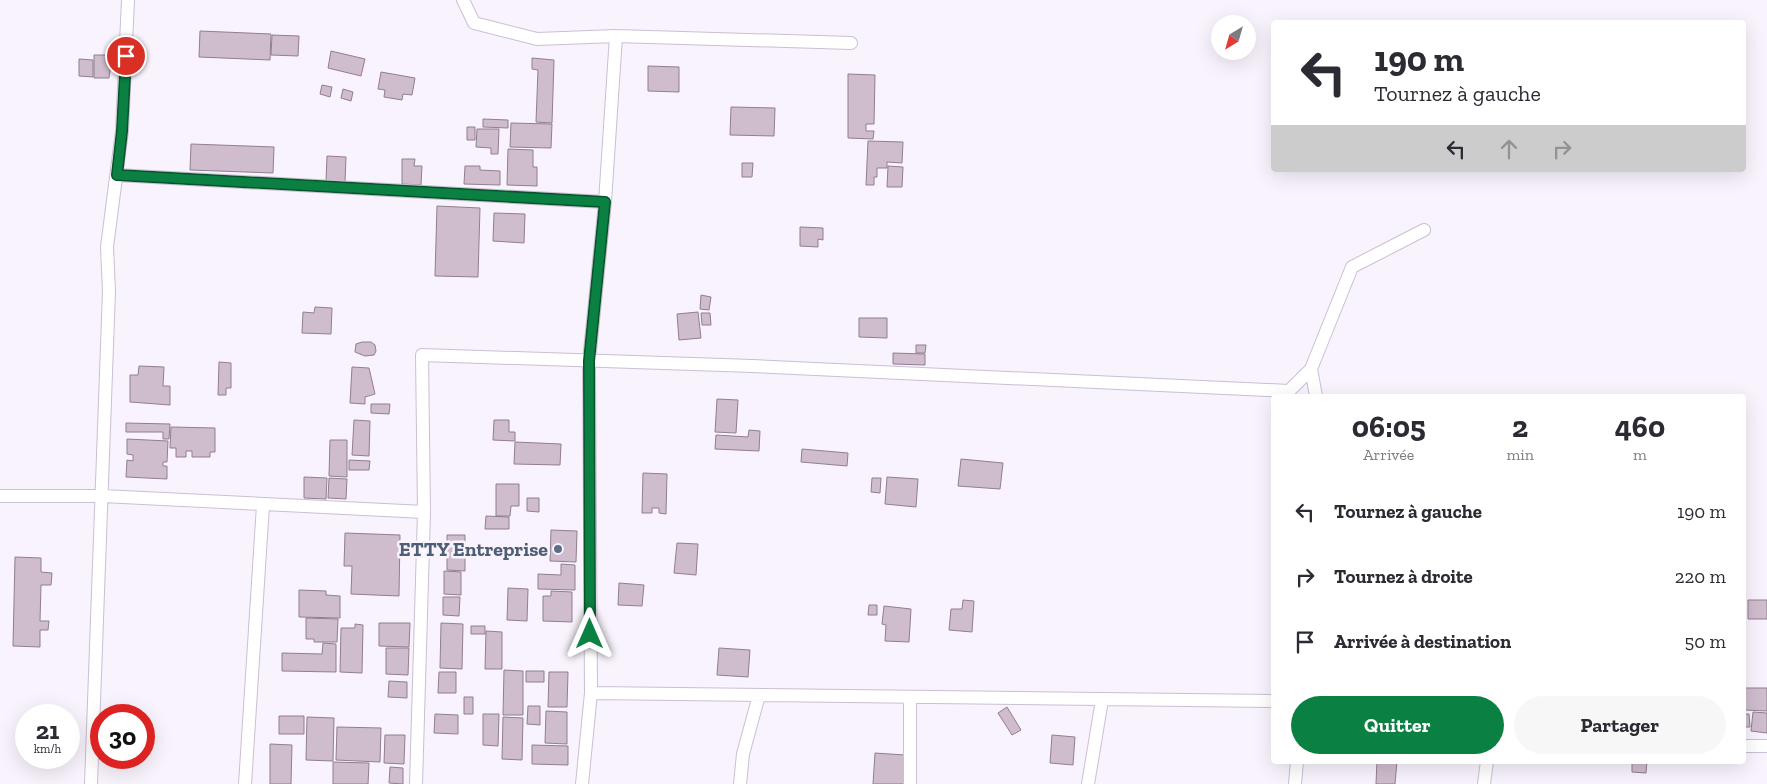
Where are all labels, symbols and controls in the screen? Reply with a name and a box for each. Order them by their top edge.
north arrow [1211,15,1256,60]
map controls [1211,15,1256,60]
pin [105,35,147,77]
text: 190 m [1374,38,1464,80]
icon: left [1291,40,1356,105]
icon: arrive [112,42,140,70]
text: Tournez à gauche [1374,80,1541,107]
icon: left [1442,135,1470,163]
icon: ahead [1495,135,1523,163]
icon: right [1548,135,1576,163]
text: 06:05 [1352,409,1426,445]
text: 2 [1512,409,1528,445]
text: 460 [1615,409,1665,445]
text: Arrivée [1363,445,1414,464]
text: min [1506,445,1534,464]
text: m [1633,445,1647,464]
icon: left [1291,498,1319,526]
text: Tournez à gauche [1334,500,1482,523]
text: 190 m [1677,500,1726,523]
place label: ETTY Entreprise [399,537,548,561]
marker: ETTY Entreprise [552,543,564,555]
icon: right [1291,563,1319,591]
text: Tournez à droite [1334,565,1473,588]
text: 220 m [1675,565,1726,588]
position arrow [563,607,615,659]
icon: arrive [1291,628,1319,656]
text: Arrivée à destination [1334,630,1511,653]
text: 50 m [1685,630,1726,653]
button: Quitter [1291,696,1504,754]
button: Partager [1514,696,1726,754]
speed limit sign: 30 [90,704,155,769]
text: 21 [36,715,59,745]
text: km/h [34,742,61,756]

